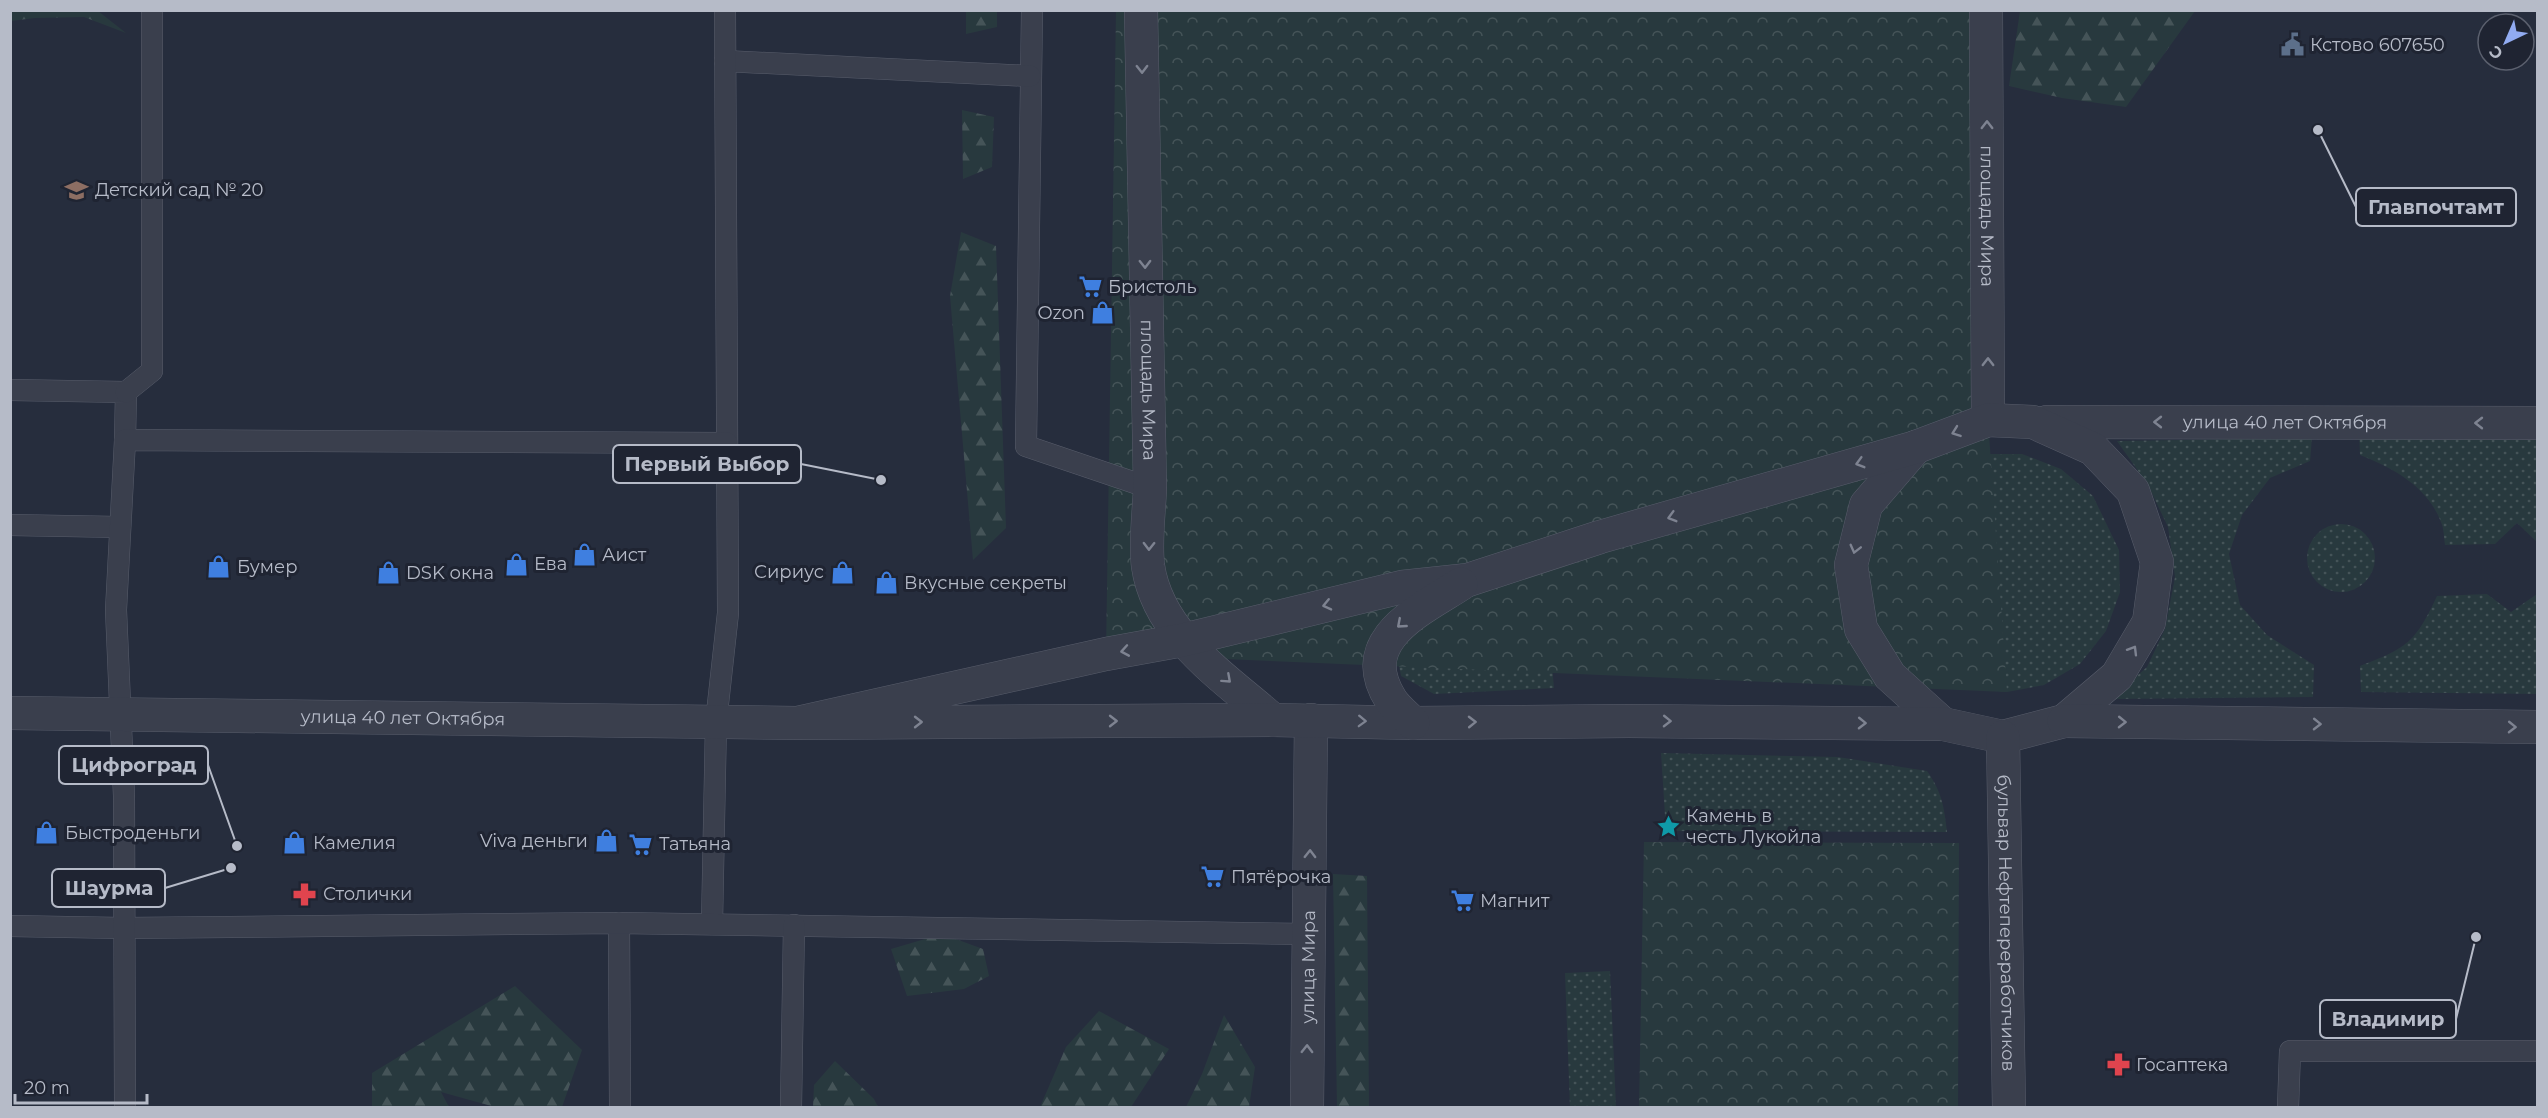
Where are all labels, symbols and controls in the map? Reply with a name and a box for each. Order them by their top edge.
north arrow [2476,12,2536,72]
public building icon: Кстово 607650 [2279,32,2305,58]
place label: Кстово 607650 [2310,34,2445,56]
text: С [2485,41,2507,63]
one-way arrow [1135,64,1148,73]
one-way arrow [1980,120,1993,129]
street label: площадь Мира [1976,145,1998,287]
school or university icon: Детский сад № 20 [64,177,90,203]
place label: Детский сад № 20 [95,179,263,201]
callout: Главпочтамт [2356,188,2516,226]
text: Главпочтамт [2368,195,2504,219]
one-way arrow [1139,259,1152,268]
supermarket icon: Бристоль [1077,274,1103,300]
place label: Бристоль [1108,276,1197,298]
shop icon: Ozon [1090,300,1116,326]
place label: Ozon [1037,302,1085,324]
street label: площадь Мира [1136,319,1160,461]
one-way arrow [1982,357,1994,366]
street label: улица 40 лет Октября [2182,411,2387,434]
one-way arrow [2154,416,2163,428]
one-way arrow [2475,417,2484,429]
one-way arrow [1951,425,1962,438]
callout: Первый Выбор [613,445,801,483]
text: Первый Выбор [625,452,790,476]
one-way arrow [1855,456,1865,468]
one-way arrow [1667,510,1678,522]
shop icon: Аист [571,542,597,568]
one-way arrow [1142,542,1155,551]
one-way arrow [1849,543,1862,553]
place label: Аист [602,544,647,566]
shop icon: Ева [503,551,529,577]
place label: Ева [534,553,567,575]
shop icon: Бумер [206,554,232,580]
place label: Бумер [237,556,298,578]
shop icon: Сириус [829,559,855,585]
shop icon: DSK окна [375,560,401,586]
place label: Сириус [754,561,824,583]
place label: DSK окна [406,562,494,584]
shop icon: Вкусные секреты [873,570,899,596]
place label: Вкусные секреты [904,572,1067,594]
one-way arrow [1323,597,1333,610]
one-way arrow [1397,617,1408,628]
one-way arrow [1121,644,1130,656]
one-way arrow [2125,646,2137,656]
one-way arrow [1220,672,1231,683]
street label: улица 40 лет Октября [300,706,505,730]
one-way arrow [1109,715,1118,727]
one-way arrow [1358,715,1367,728]
one-way arrow [1662,715,1671,727]
one-way arrow [914,716,923,728]
one-way arrow [1467,716,1476,728]
one-way arrow [2118,716,2127,728]
one-way arrow [1857,717,1866,729]
one-way arrow [2313,718,2322,731]
one-way arrow [2508,721,2517,733]
callout: Цифроград [59,746,208,784]
text: Цифроград [71,753,197,777]
street label: бульвар Нефтепереработчиков [1993,774,2019,1072]
place label: Камень в честь Лукойла [1686,805,1821,848]
place icon: Камень в честь Лукойла [1655,813,1681,839]
shop icon: Быстроденьги [34,820,60,846]
place label: Быстроденьги [65,822,200,844]
shop icon: Viva деньги [593,828,619,854]
shop icon: Камелия [282,830,308,856]
place label: Viva деньги [480,830,588,852]
supermarket icon: Татьяна [628,831,654,857]
place label: Камелия [313,832,396,854]
place label: Татьяна [659,833,731,855]
one-way arrow [1303,850,1316,859]
supermarket icon: Пятёрочка [1200,864,1226,890]
place label: Пятёрочка [1231,866,1331,888]
callout: Шаурма [52,869,165,907]
text: Шаурма [65,876,153,900]
pharmacy icon: Столички [292,881,318,907]
place label: Столички [323,883,412,905]
supermarket icon: Магнит [1449,888,1475,914]
place label: Магнит [1480,890,1550,912]
street label: улица Мира [1297,910,1320,1025]
callout: Владимир [2320,1000,2456,1038]
text: Владимир [2332,1007,2445,1031]
one-way arrow [1301,1045,1313,1054]
pharmacy icon: Госаптека [2105,1052,2131,1078]
place label: Госаптека [2136,1054,2228,1076]
scale bar [15,1067,147,1105]
text: 20 m [24,1077,70,1099]

